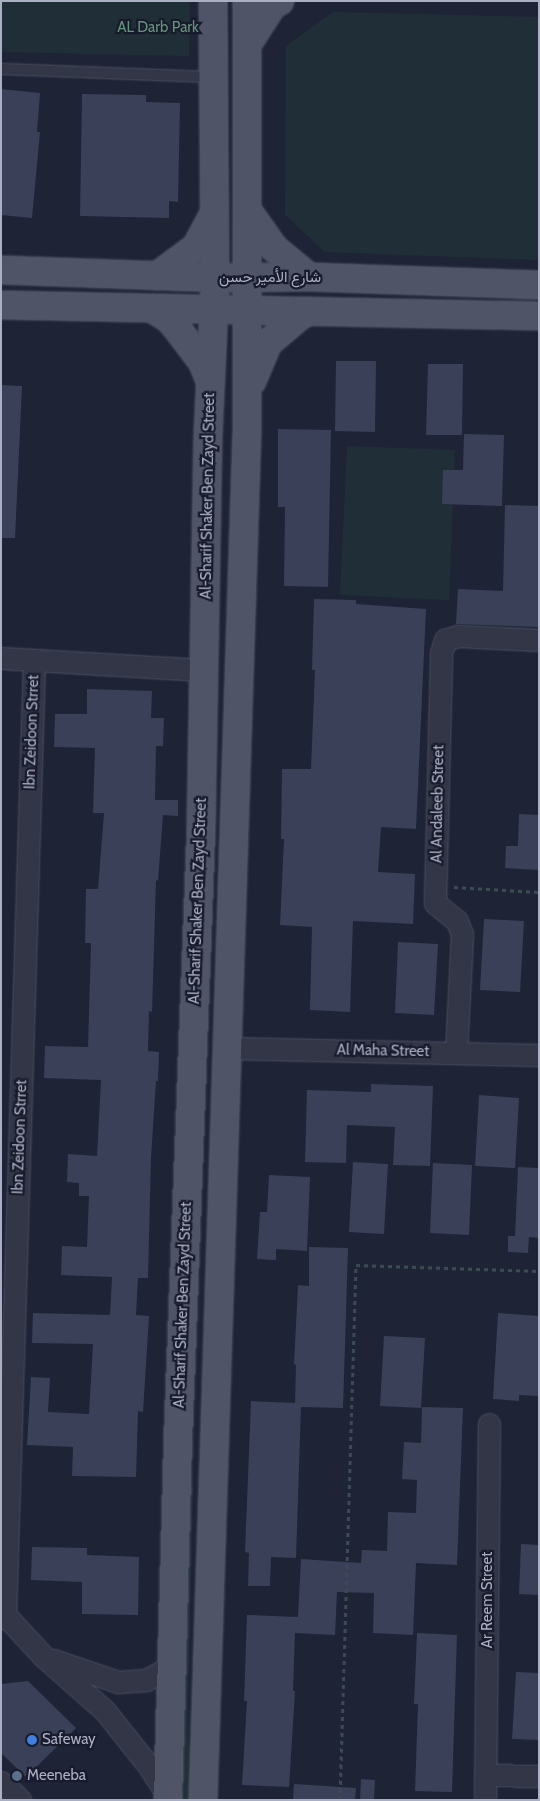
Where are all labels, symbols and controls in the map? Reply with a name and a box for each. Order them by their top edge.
park label: AL Darb Park [117,19,199,37]
street label: شارع الأمير حسن [219,269,321,287]
street label: Al-Sharif Shaker Ben Zayd Street [197,393,219,599]
street label: Ibn Zeidoon Strret [21,674,43,790]
street label: Al Andaleeb Street [428,745,448,863]
street label: Al-Sharif Shaker Ben Zayd Street [185,798,211,1004]
street label: Al Maha Street [337,1041,429,1061]
street label: Ibn Zeidoon Strret [9,1079,31,1195]
street label: Al-Sharif Shaker Ben Zayd Street [170,1202,196,1408]
street label: Ar Reem Street [479,1552,497,1648]
place label: Safeway [42,1731,96,1749]
marker: Safeway [26,1734,38,1746]
place label: Meeneba [27,1767,86,1785]
marker: Meeneba [11,1770,23,1782]

